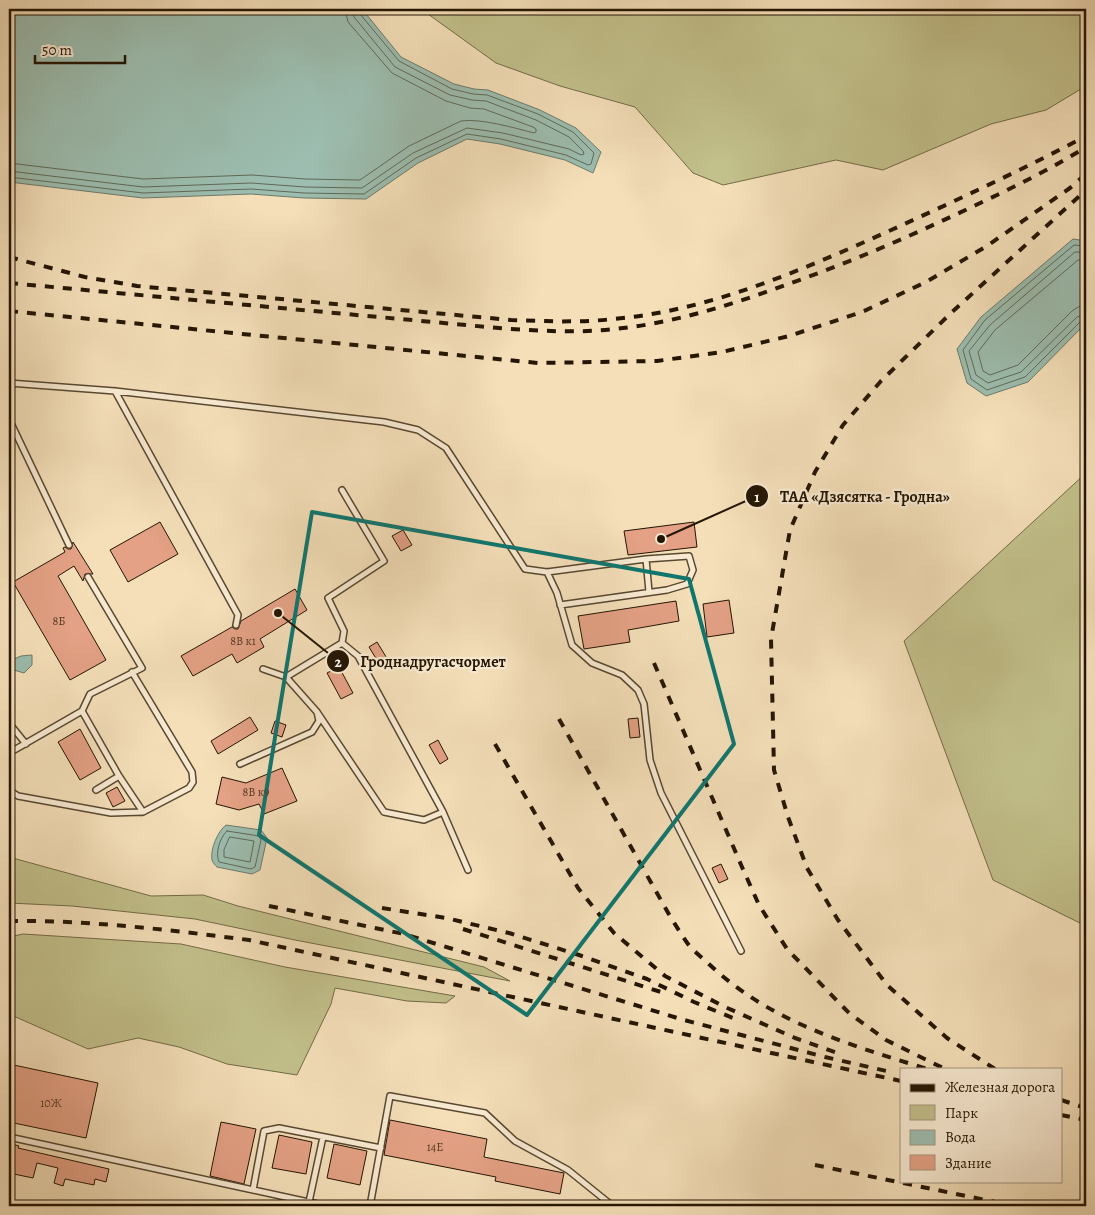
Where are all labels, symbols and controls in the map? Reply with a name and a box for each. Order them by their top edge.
scale bar [35,32,125,64]
text: 50 m [42,40,72,60]
callout: ТАА «Дзясятка - Гродна» [744,481,960,512]
text: ТАА «Дзясятка - Гродна» [780,486,950,508]
text: 1 [754,487,760,507]
house number: 8Б [53,613,65,629]
house number: 8В к1 [230,633,256,649]
callout: Гроднадругасчормет [326,646,516,677]
text: Гроднадругасчормет [360,651,507,673]
text: 2 [334,652,342,672]
house number: 8В к9 [242,784,270,800]
legend [900,1068,1062,1182]
text: Железная дорога [945,1077,1055,1097]
house number: 10Ж [40,1095,62,1111]
text: Парк [945,1103,978,1123]
text: Вода [945,1127,976,1147]
house number: 14Е [427,1139,443,1155]
text: Здание [945,1153,992,1173]

